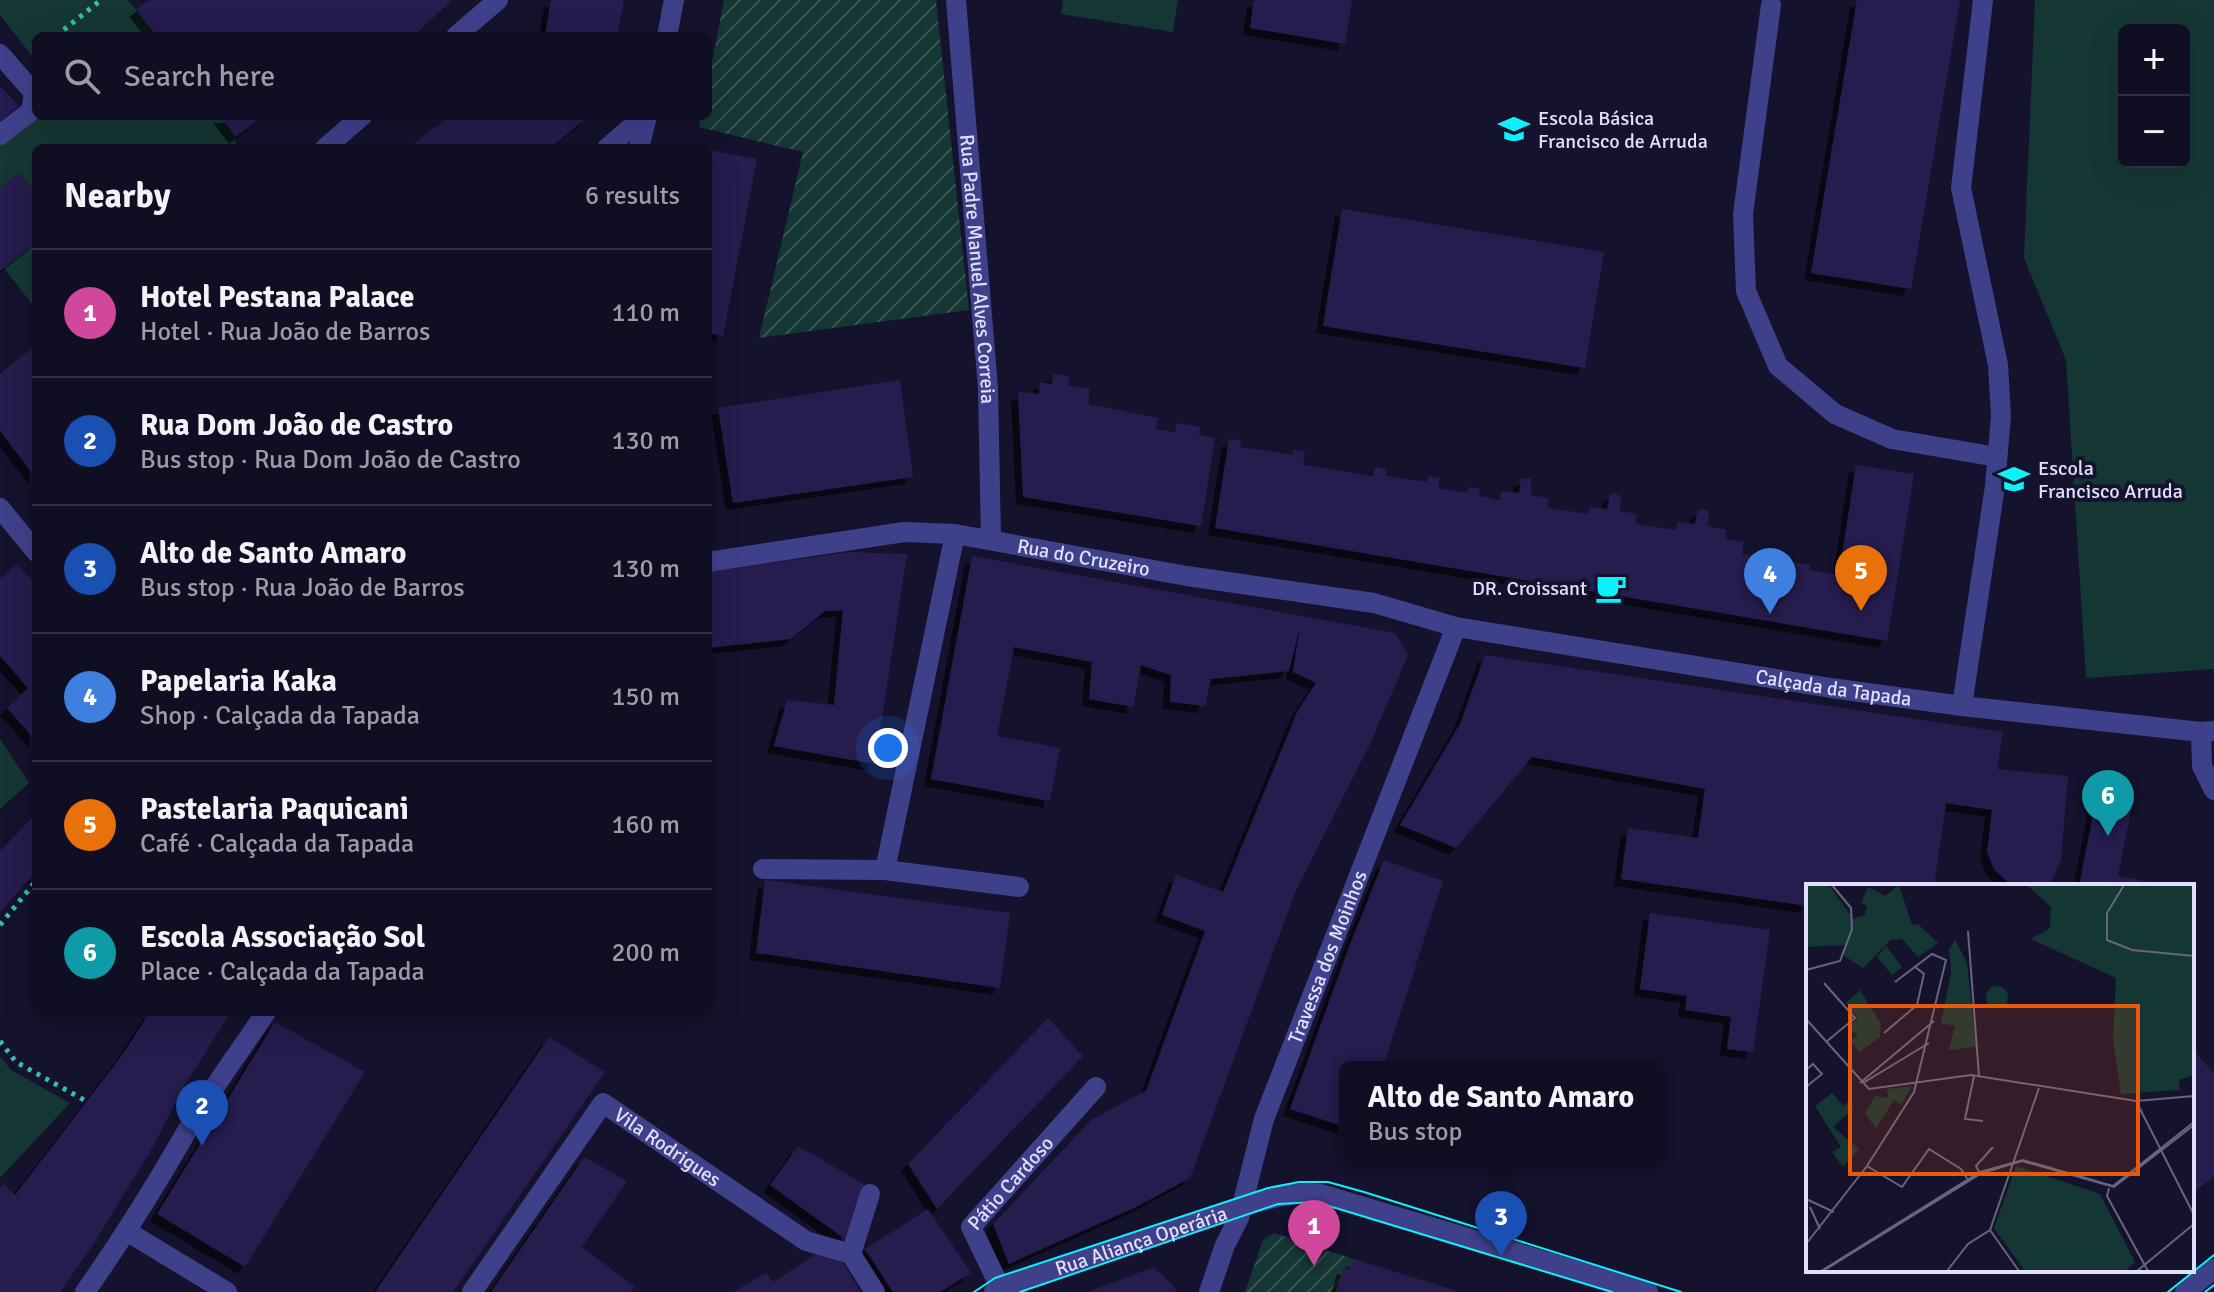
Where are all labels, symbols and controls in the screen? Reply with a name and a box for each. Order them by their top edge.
map controls [2118,24,2190,168]
button: + [2118,24,2190,96]
search box [32,32,712,120]
icon: search [60,54,104,98]
text: Search here [124,58,275,95]
button: − [2118,96,2190,168]
place label: Escola Básica Francisco de Arruda [1538,106,1708,154]
school or university icon: Escola Básica Francisco de Arruda [1497,112,1531,146]
street label: Rua Padre Manuel Alves Correia [955,133,1001,404]
text: Nearby [64,175,171,217]
text: 6 results [585,180,680,212]
text: Hotel Pestana Palace [140,279,414,316]
text: 1 [83,297,97,329]
text: 110 m [611,297,680,329]
text: Hotel · Rua João de Barros [140,316,430,348]
text: Rua Dom João de Castro [140,407,453,444]
text: 2 [83,425,97,457]
text: 130 m [611,425,680,457]
text: Bus stop · Rua Dom João de Castro [140,444,521,476]
place label: Escola Francisco Arruda [2038,456,2183,504]
school or university icon: Escola Francisco Arruda [1997,462,2031,496]
street label: Rua do Cruzeiro [1015,533,1152,582]
text: Alto de Santo Amaro [140,535,406,572]
pin: 5 [1835,545,1887,611]
pin: 4 [1744,548,1796,614]
text: 3 [83,553,97,585]
text: 130 m [611,553,680,585]
cafe icon: DR. Croissant [1594,571,1628,605]
text: Bus stop · Rua João de Barros [140,572,465,604]
place label: DR. Croissant [1472,576,1587,601]
text: Papelaria Kaka [140,663,337,700]
street label: Calçada da Tapada [1754,663,1913,711]
text: 4 [83,681,97,713]
text: 150 m [611,681,680,713]
text: Shop · Calçada da Tapada [140,700,420,732]
your location [868,728,908,768]
pin: 6 [2082,770,2134,836]
text: Pastelaria Paquicani [140,791,409,828]
text: 5 [83,809,97,841]
text: 160 m [611,809,680,841]
text: Café · Calçada da Tapada [140,828,414,860]
street label: Travessa dos Moinhos [1282,867,1372,1047]
inset map [1806,884,2194,1272]
text: Escola Associação Sol [140,919,425,956]
text: 6 [83,937,97,969]
text: 200 m [611,937,680,969]
text: Place · Calçada da Tapada [140,956,425,988]
popup [1339,1061,1663,1165]
text: Alto de Santo Amaro [1368,1079,1634,1116]
pin: 2 [176,1080,228,1146]
street label: Vila Rodrigues [609,1102,726,1192]
text: Bus stop [1368,1116,1462,1148]
street label: Pátio Cardoso [962,1131,1059,1235]
pin: 3 [1475,1191,1527,1257]
street label: Rua Aliança Operária [1052,1200,1230,1281]
pin: 1 [1288,1200,1340,1266]

